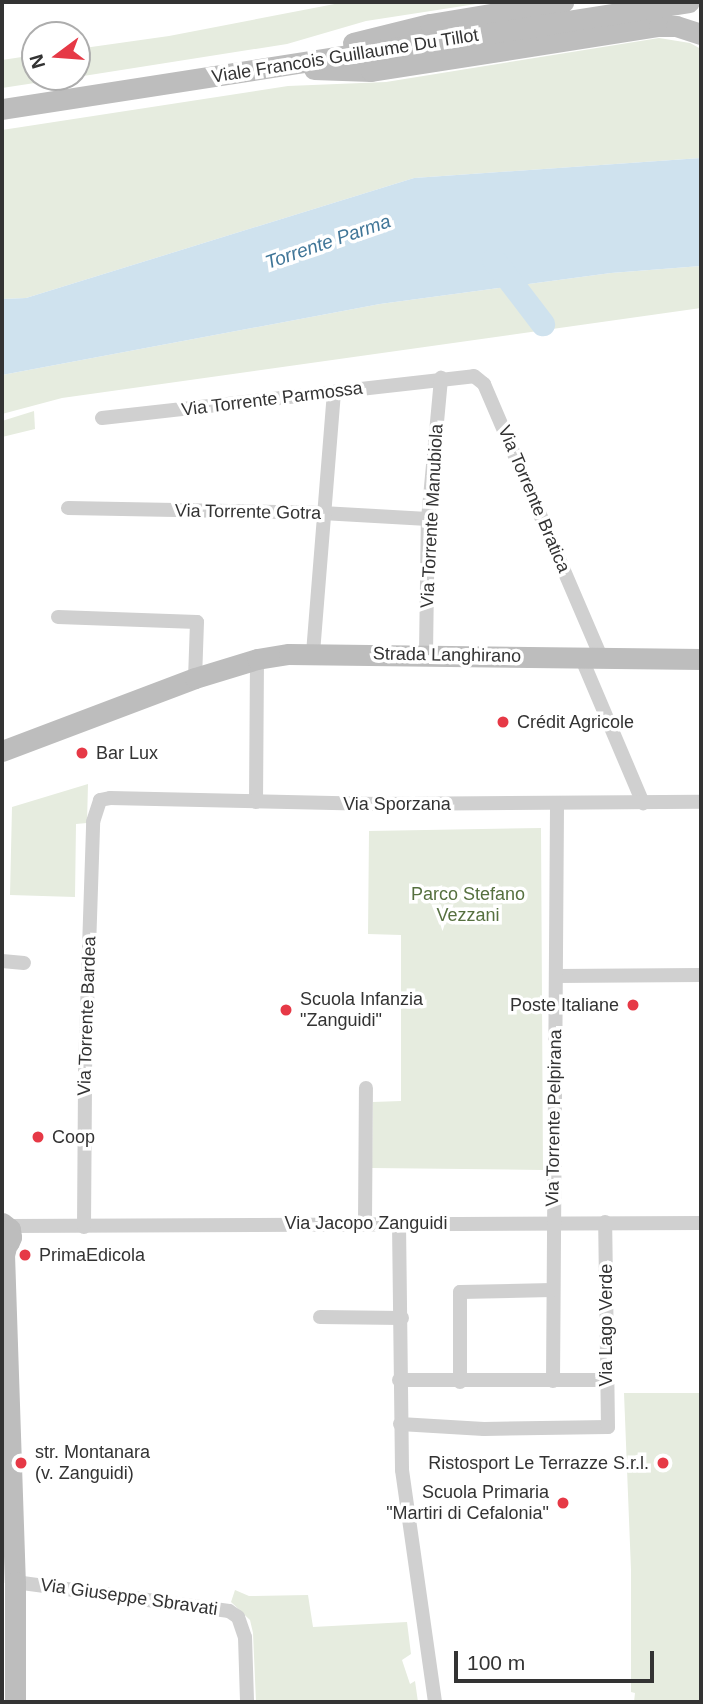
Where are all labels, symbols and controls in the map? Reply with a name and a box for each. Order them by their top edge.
north arrow [21,21,91,91]
street label: Viale Francois Guillaume Du Tillot [210,24,480,88]
text: N [25,52,49,71]
water label: Torrente Parma [262,210,394,274]
street label: Via Torrente Parmossa [180,377,364,421]
street label: Via Torrente Bratica [493,422,575,576]
street label: Via Torrente Manubiola [416,423,448,609]
street label: Via Torrente Gotra [174,500,322,524]
street label: Strada Langhirano [373,643,521,667]
place label: Crédit Agricole [517,711,635,733]
marker: Crédit Agricole [495,714,511,730]
place label: Bar Lux [96,742,158,764]
marker: Bar Lux [74,745,90,761]
street label: Via Sporzana [343,793,451,815]
park label: Parco Stefano Vezzani [411,884,525,926]
street label: Via Torrente Bardea [73,936,101,1096]
place label: Scuola Infanzia "Zanguidi" [300,989,423,1032]
place label: Poste Italiane [510,994,619,1016]
marker: Poste Italiane [625,997,641,1013]
marker: Scuola Infanzia "Zanguidi" [278,1002,294,1018]
street label: Via Torrente Pelpirana [542,1029,566,1207]
place label: Coop [52,1126,95,1148]
marker: Coop [30,1129,46,1145]
street label: Via Jacopo Zanguidi [285,1212,447,1234]
place label: PrimaEdicola [39,1244,145,1266]
marker: PrimaEdicola [17,1247,33,1263]
street label: Via Lago Verde [595,1264,617,1386]
place label: str. Montanara (v. Zanguidi) [35,1442,150,1484]
place label: Ristosport Le Terrazze S.r.l. [428,1452,649,1474]
marker: str. Montanara (v. Zanguidi) [13,1455,29,1471]
marker: Ristosport Le Terrazze S.r.l. [655,1455,671,1471]
place label: Scuola Primaria "Martiri di Cefalonia" [386,1482,549,1524]
marker: Scuola Primaria "Martiri di Cefalonia" [555,1495,571,1511]
street label: Via Giuseppe Sbravati [39,1574,219,1620]
scale bar [458,1638,658,1682]
text: 100 m [467,1651,525,1674]

